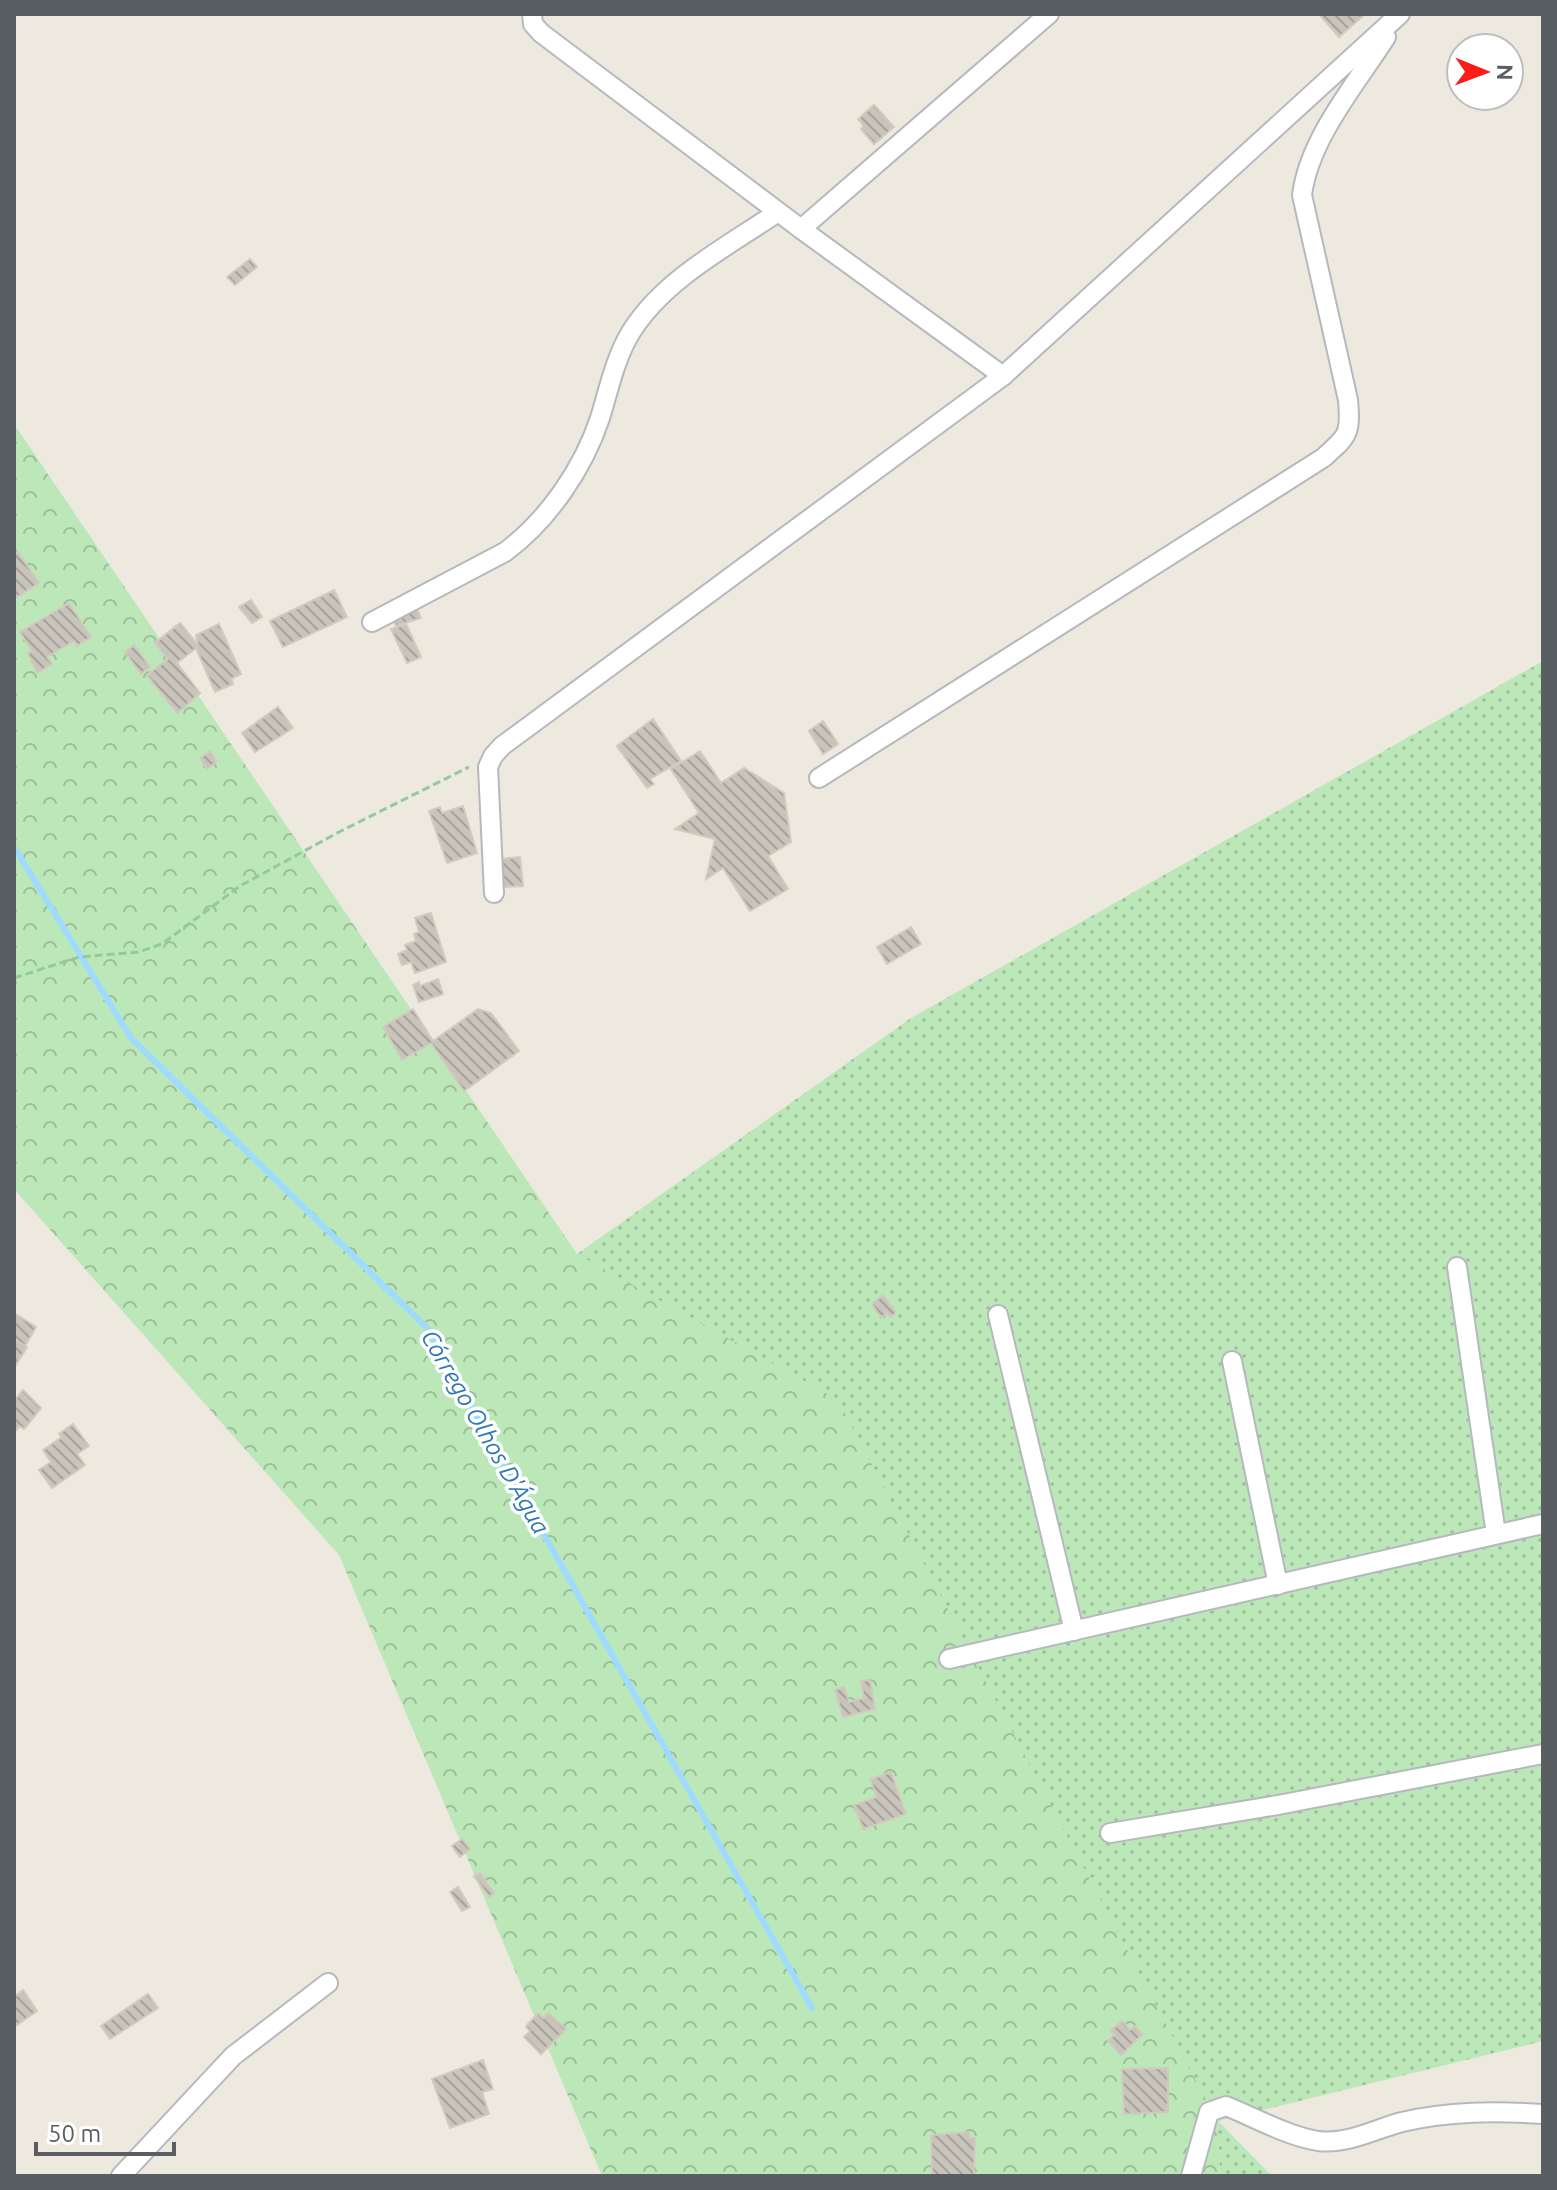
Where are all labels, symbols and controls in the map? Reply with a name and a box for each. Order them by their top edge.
north arrow [1445,32,1525,112]
text: N [1493,64,1518,81]
water label: Córrego Olhos D'Água [416,1324,556,1539]
scale bar [36,2106,174,2156]
text: 50 m [48,2120,101,2147]

